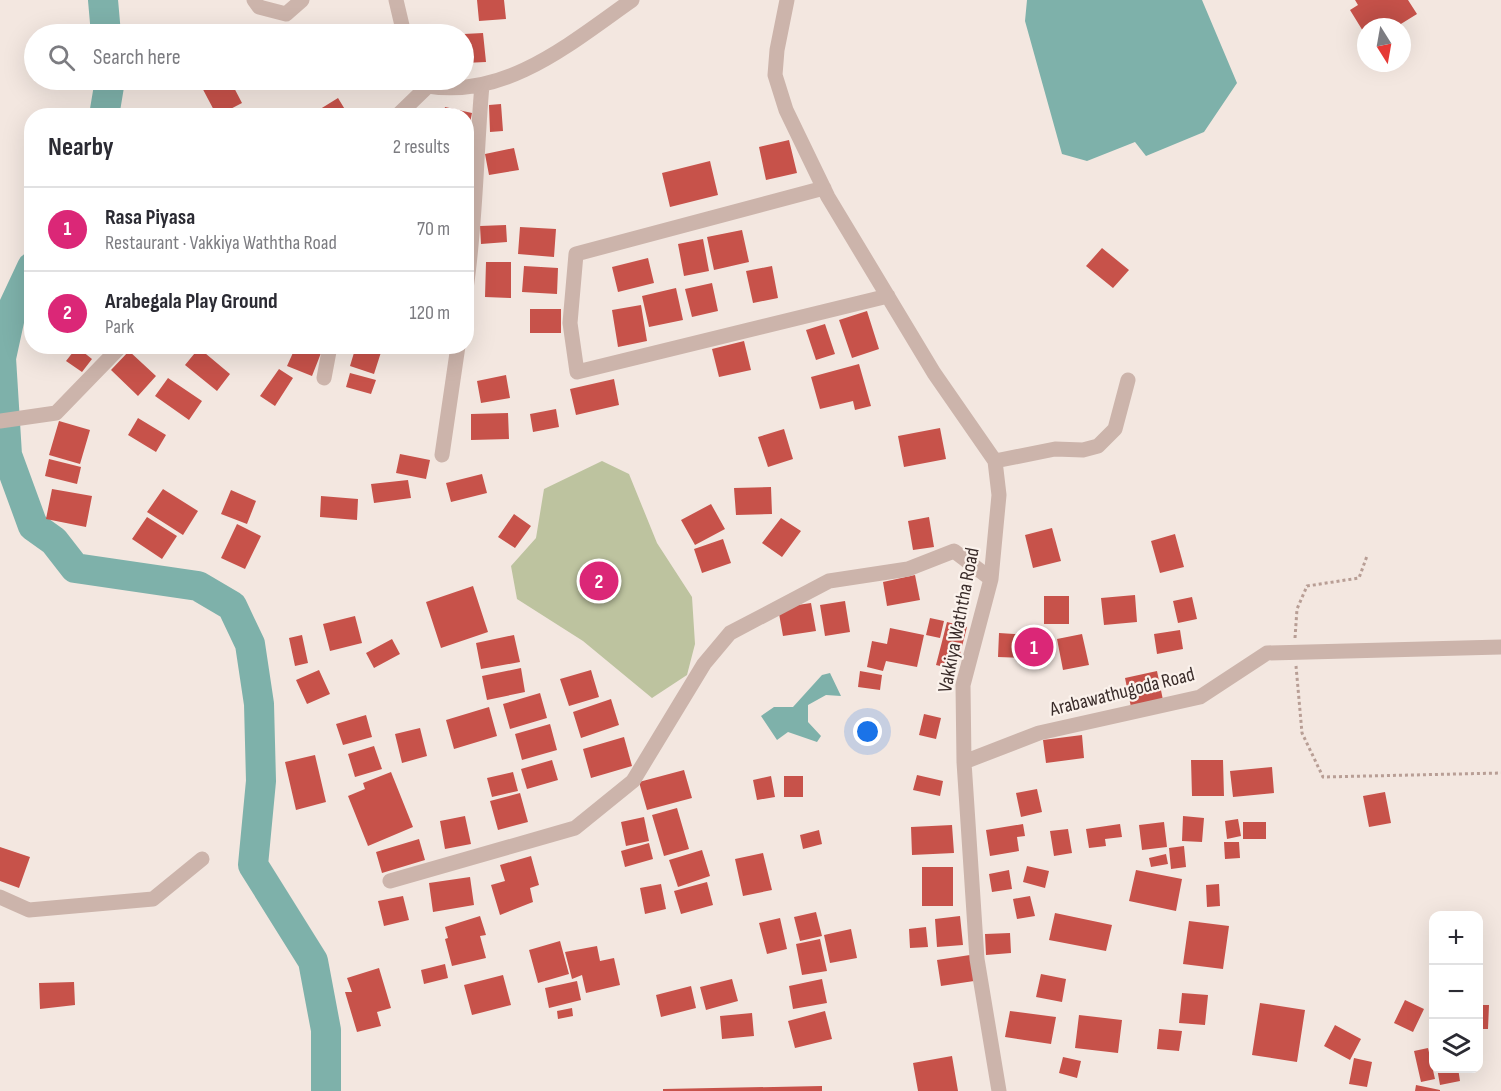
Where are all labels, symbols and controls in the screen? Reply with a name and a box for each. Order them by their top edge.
north arrow [1357,18,1411,72]
search box [24,24,474,90]
icon: search [45,41,78,74]
text: Search here [93,44,180,71]
text: Nearby [48,132,114,163]
text: 2 results [393,135,450,159]
text: Rasa Piyasa [105,204,195,231]
text: 1 [64,217,71,241]
text: 70 m [417,217,450,241]
text: Restaurant · Vakkiya Waththa Road [105,231,337,255]
text: Arabegala Play Ground [105,288,278,315]
text: 2 [63,301,72,325]
text: 120 m [410,301,450,325]
text: Park [105,315,134,339]
street label: Vakkiya Waththa Road [933,546,985,695]
pin: 2 [580,558,618,604]
pin: 1 [1014,624,1054,670]
street label: Arabawathugoda Road [1046,662,1197,722]
your location [853,717,882,746]
map controls [1429,911,1483,1073]
button: + [1429,911,1483,965]
button: − [1429,965,1483,1019]
button: layers [1429,1019,1483,1073]

